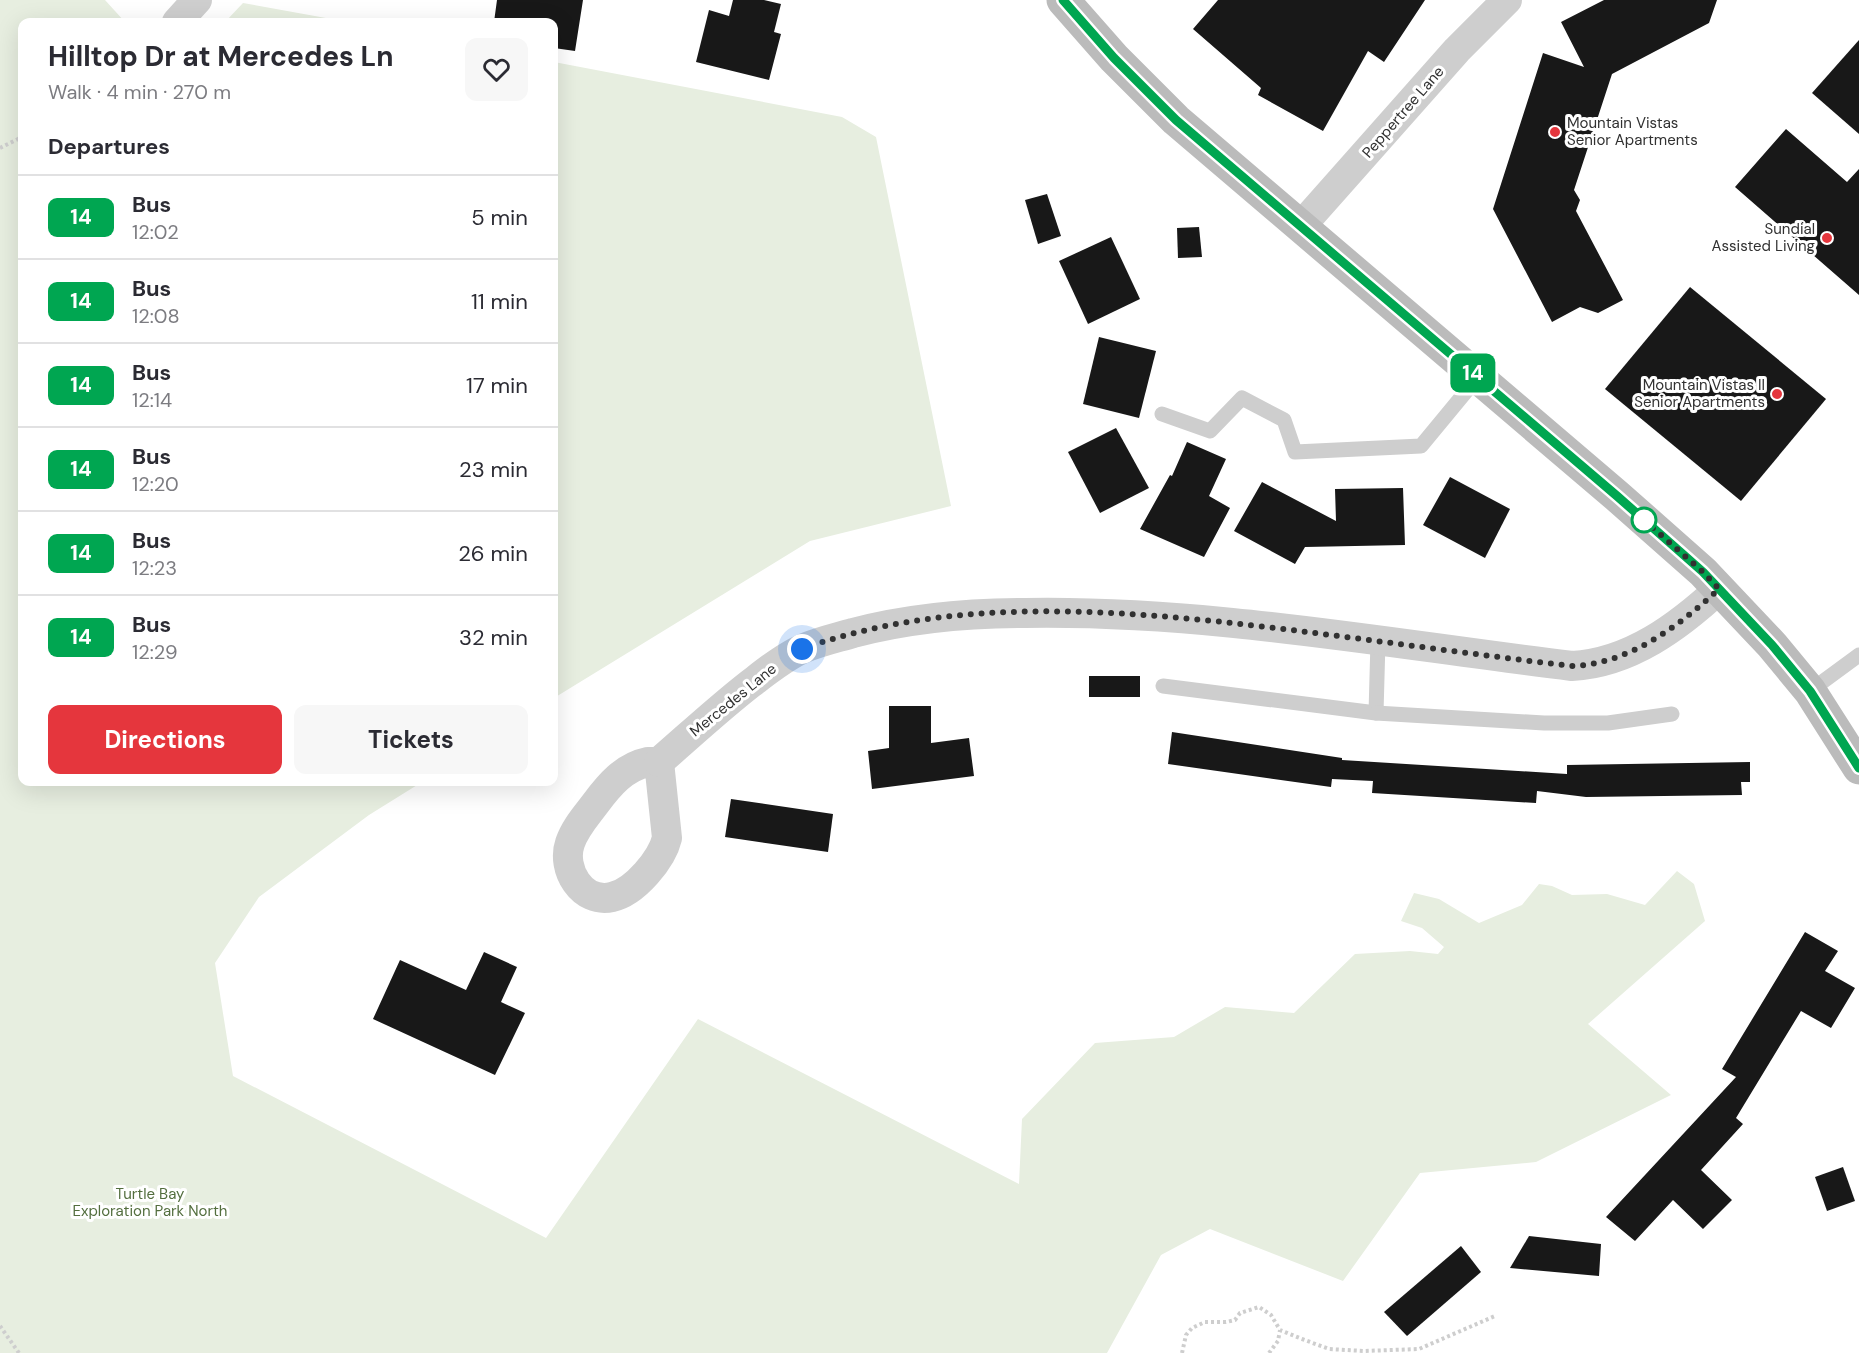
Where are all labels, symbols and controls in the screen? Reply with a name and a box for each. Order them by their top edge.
text: Hilltop Dr at Mercedes Ln [48,38,393,75]
button: heart [465,38,528,101]
street label: Peppertree Lane [1358,62,1448,162]
text: Walk · 4 min · 270 m [48,79,231,105]
place label: Mountain Vistas Senior Apartments [1567,113,1698,150]
marker: Mountain Vistas Senior Apartments [1548,125,1562,139]
text: Departures [48,132,170,161]
text: Bus [132,190,171,219]
text: 14 [70,203,92,231]
text: 5 min [471,203,528,232]
text: 12:02 [132,219,179,245]
place label: Sundial Assisted Living [1712,219,1815,256]
marker: Sundial Assisted Living [1820,231,1834,245]
text: Bus [132,274,171,303]
text: 14 [70,287,92,315]
text: 11 min [471,287,528,316]
text: 12:08 [132,303,180,329]
line badge: 14 [1446,354,1500,392]
text: Bus [132,358,171,387]
text: 14 [1462,359,1484,387]
text: 14 [70,371,92,399]
text: 17 min [466,371,528,400]
place label: Mountain Vistas II Senior Apartments [1634,375,1765,412]
text: 12:14 [132,387,172,413]
marker: Mountain Vistas II Senior Apartments [1770,387,1784,401]
text: Bus [132,442,171,471]
text: 14 [70,455,92,483]
text: 23 min [459,455,528,484]
text: 12:20 [132,471,179,497]
unlabelled marker [1631,507,1657,533]
text: Bus [132,526,171,555]
text: 14 [70,539,92,567]
text: 26 min [458,539,528,568]
text: 12:23 [132,555,177,581]
text: Bus [132,610,171,639]
text: 14 [70,623,92,651]
text: 32 min [459,623,528,652]
your location [787,634,817,664]
text: 12:29 [132,639,178,665]
street label: Mercedes Lane [685,659,781,741]
button: Directions [48,705,282,774]
button: Tickets [294,705,528,774]
park label: Turtle Bay Exploration Park North [73,1184,227,1221]

